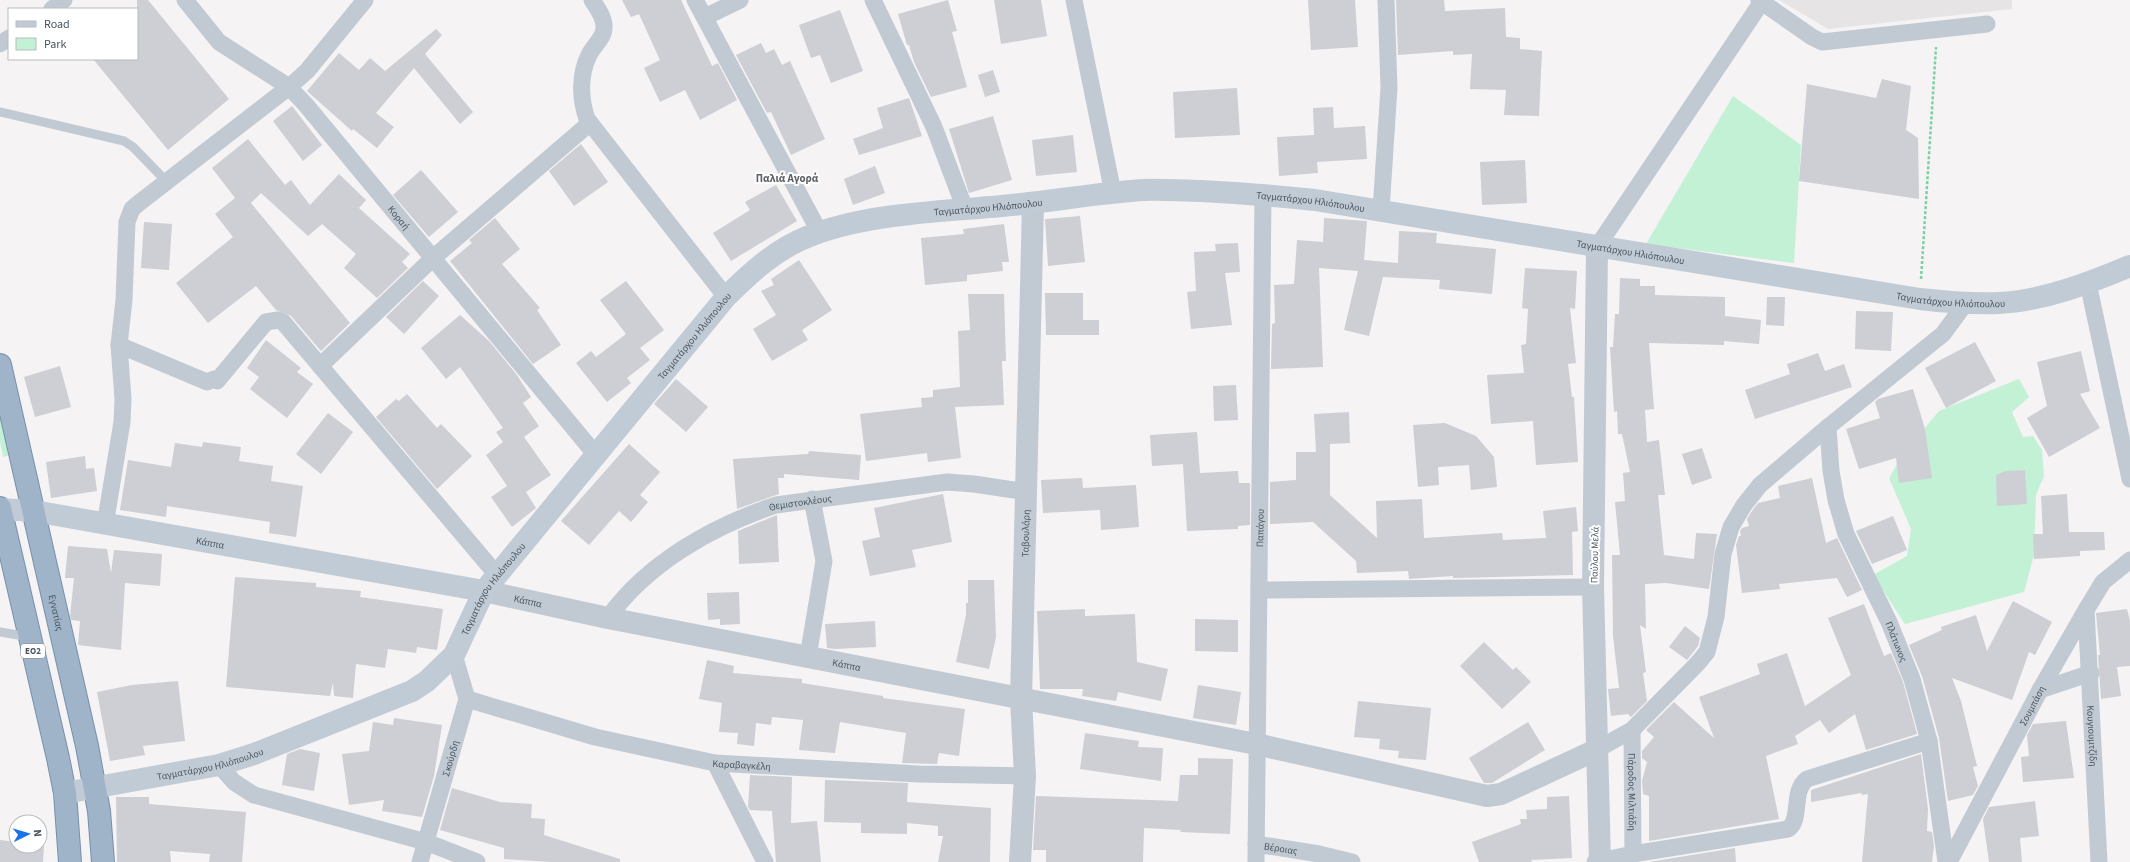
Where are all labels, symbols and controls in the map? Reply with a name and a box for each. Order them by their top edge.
legend [8,8,138,60]
text: Road [44,16,70,33]
text: Park [44,36,66,53]
district label: Παλιά Αγορά [756,171,819,186]
street label: Ταγματάρχου Ηλιόπουλου [1256,189,1366,216]
street label: Ταγματάρχου Ηλιόπουλου [933,196,1043,220]
street label: Κοραή [384,203,413,233]
street label: Ταγματάρχου Ηλιόπουλου [1575,237,1685,268]
street label: Ταγματάρχου Ηλιόπουλου [1895,289,2006,311]
street label: Ταγματάρχου Ηλιόπουλου [655,290,735,383]
street label: Θεμιστοκλέους [767,492,833,515]
street label: Ταβουλάρη [1018,509,1034,557]
street label: Παπάγου [1253,509,1268,547]
street label: Παύλου Μελά [1588,526,1602,583]
street label: Κάππα [195,534,226,553]
street label: Ταγματάρχου Ηλιόπουλου [458,540,529,638]
street label: Κάππα [512,592,544,612]
street label: Εγνατίας [45,593,67,633]
street label: Πλάτωνος [1882,620,1911,665]
road number: ΕΟ2 [21,644,45,658]
street label: Κάππα [831,656,862,675]
street label: Σουμπάση [2016,683,2049,728]
street label: Κουγιουμτζίδη [2083,705,2100,767]
street label: Σκούρδη [439,739,463,778]
street label: Ταγματάρχου Ηλιόπουλου [156,745,266,784]
street label: Πάροδος Μιλτιάδη [1624,753,1639,831]
street label: Καραβαγκέλη [712,757,771,774]
north arrow [8,814,48,854]
text: N [30,829,45,837]
street label: Βέροιας [1263,839,1299,859]

